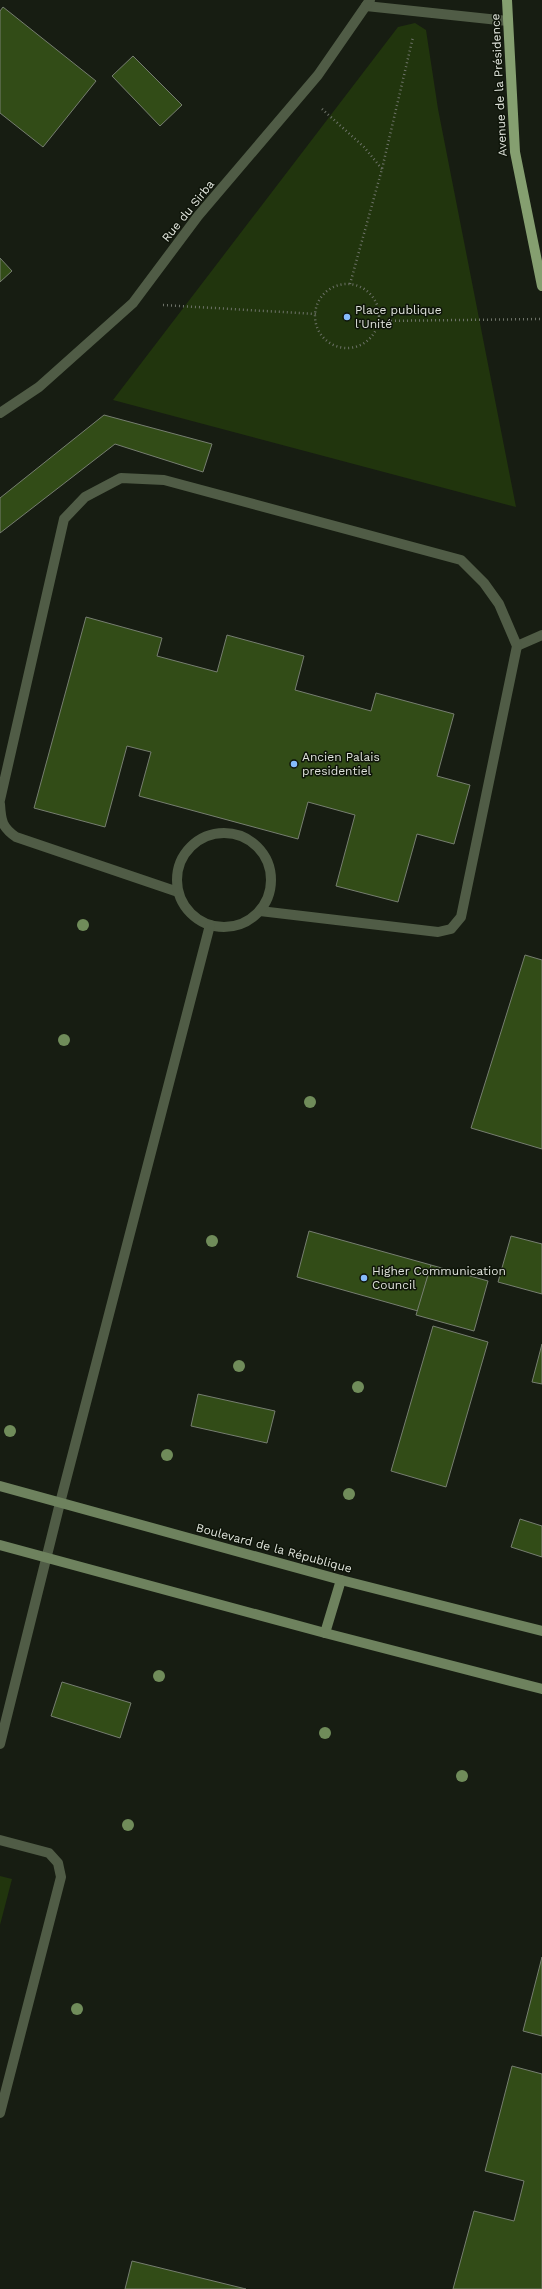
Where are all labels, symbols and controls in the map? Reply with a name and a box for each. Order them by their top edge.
street label: Avenue de la Présidence [488,13,510,157]
street label: Rue du Sirba [159,177,217,245]
place label: Place publique l'Unité [355,303,442,331]
marker: Place publique l'Unité [342,312,352,322]
place label: Ancien Palais presidentiel [302,750,380,778]
marker: Ancien Palais presidentiel [289,759,299,769]
place label: Higher Communication Council [372,1264,506,1292]
marker: Higher Communication Council [359,1273,369,1283]
street label: Boulevard de la République [195,1520,354,1576]

